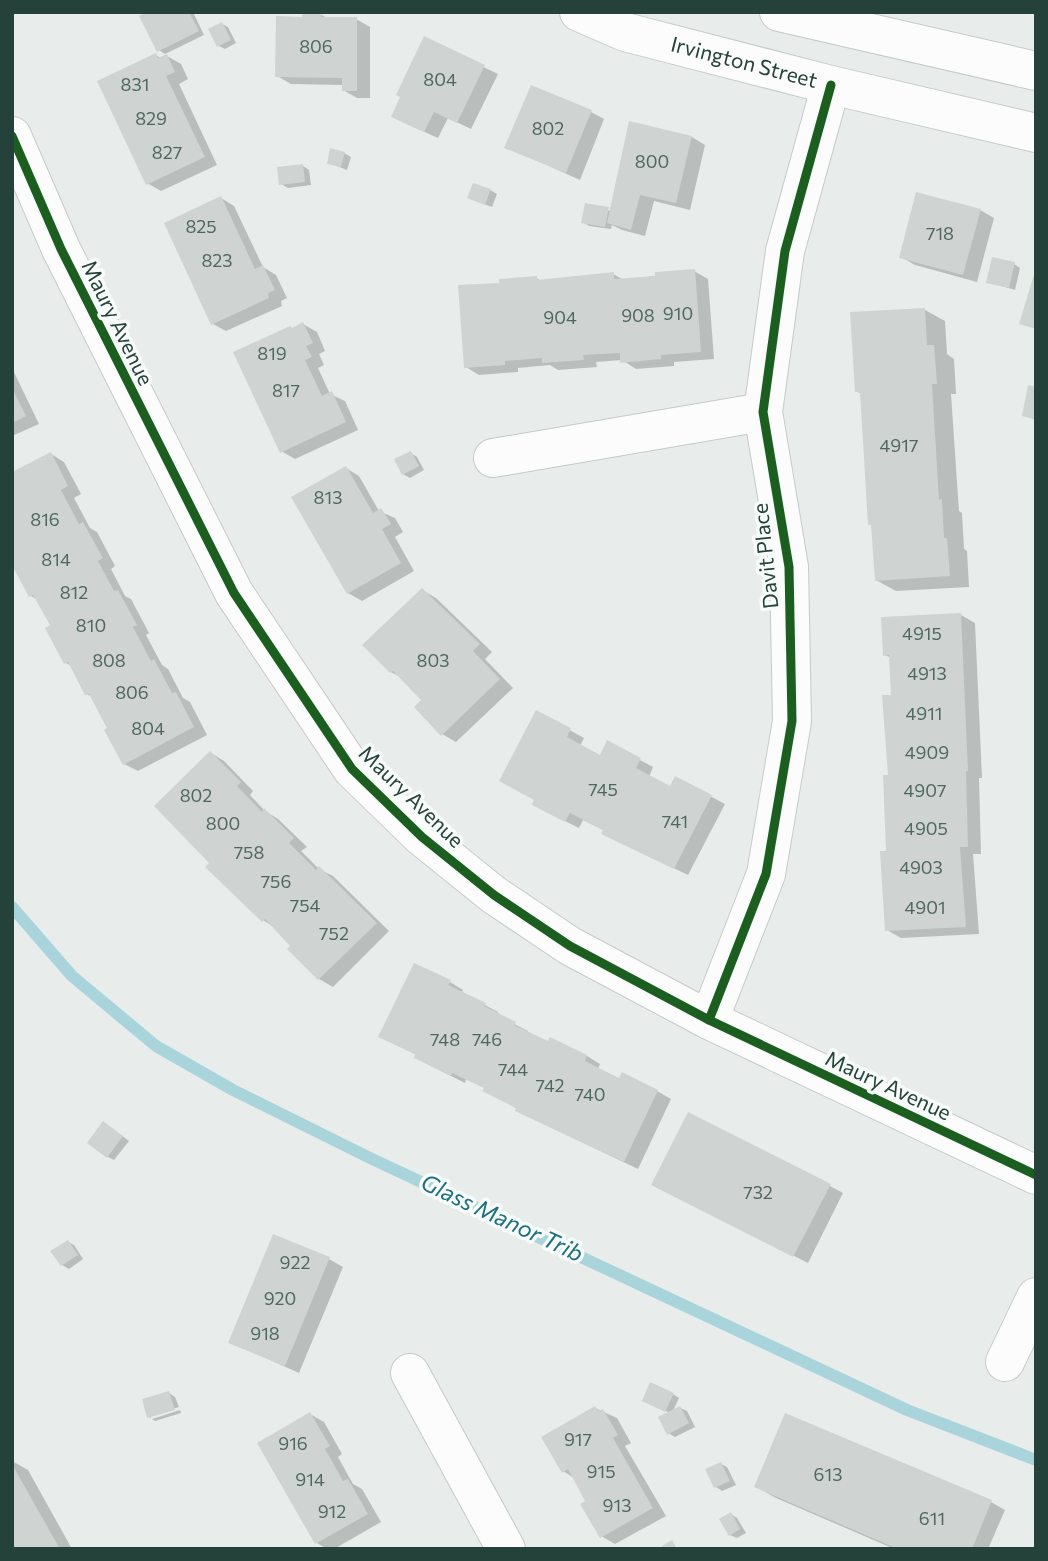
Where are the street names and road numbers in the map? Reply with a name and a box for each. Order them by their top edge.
street label: Irvington Street [668,30,820,92]
street label: Maury Avenue [77,256,159,389]
street label: Davit Place [747,502,782,610]
street label: Maury Avenue [354,740,470,852]
street label: Maury Avenue [822,1045,956,1125]

